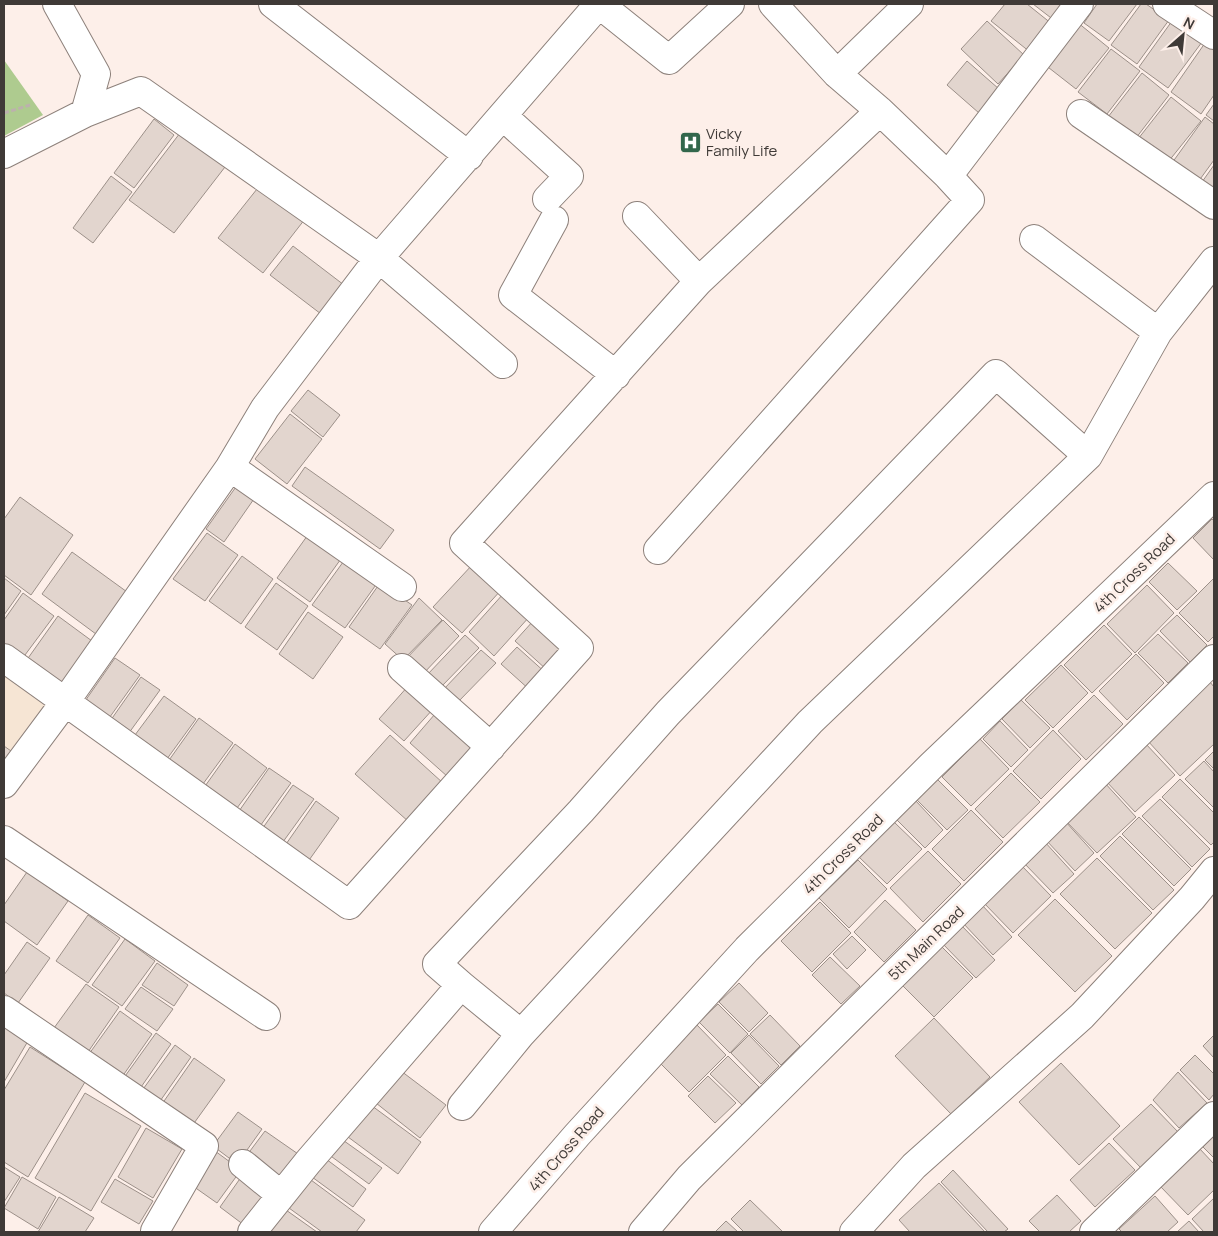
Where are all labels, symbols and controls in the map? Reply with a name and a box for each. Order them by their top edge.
north arrow [1158,10,1208,60]
text: N [1180,12,1198,34]
place label: Vicky Family Life [706,123,777,161]
hospital icon: Vicky Family Life [678,130,702,154]
street label: 4th Cross Road [1089,529,1179,617]
street label: 4th Cross Road [798,809,888,899]
street label: 5th Main Road [883,901,969,985]
street label: 4th Cross Road [523,1102,609,1196]

